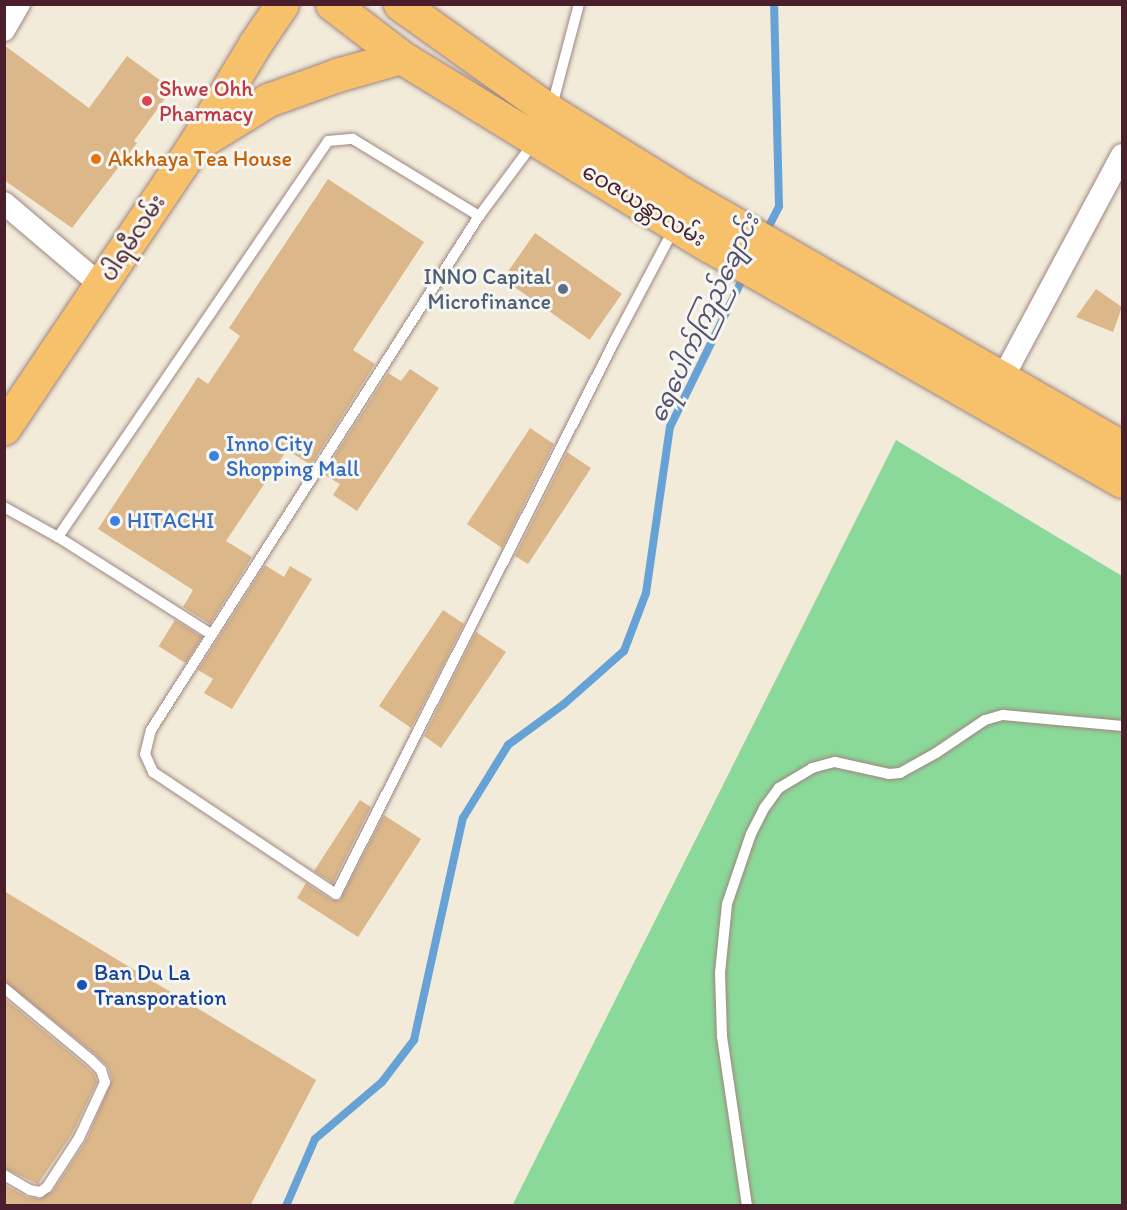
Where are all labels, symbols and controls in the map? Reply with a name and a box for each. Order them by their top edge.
place label: Shwe Ohh Pharmacy [159,75,253,126]
marker: Shwe Ohh Pharmacy [140,94,154,108]
place label: Akkhaya Tea House [108,146,289,172]
marker: Akkhaya Tea House [89,152,103,166]
street label: ဝေဇယန္တာလမ်း [577,158,711,252]
street label: ပါရမီလမ်း [95,190,171,286]
water label: ရေပေါက်ကြည်ချောင်း [643,209,765,427]
place label: INNO Capital Microfinance [424,263,551,314]
marker: INNO Capital Microfinance [556,282,570,296]
place label: Inno City Shopping Mall [226,430,359,482]
marker: Inno City Shopping Mall [207,449,221,463]
place label: HITACHI [127,508,214,534]
marker: HITACHI [108,514,122,528]
place label: Ban Du La Transporation [94,959,227,1010]
marker: Ban Du La Transporation [75,978,89,992]

